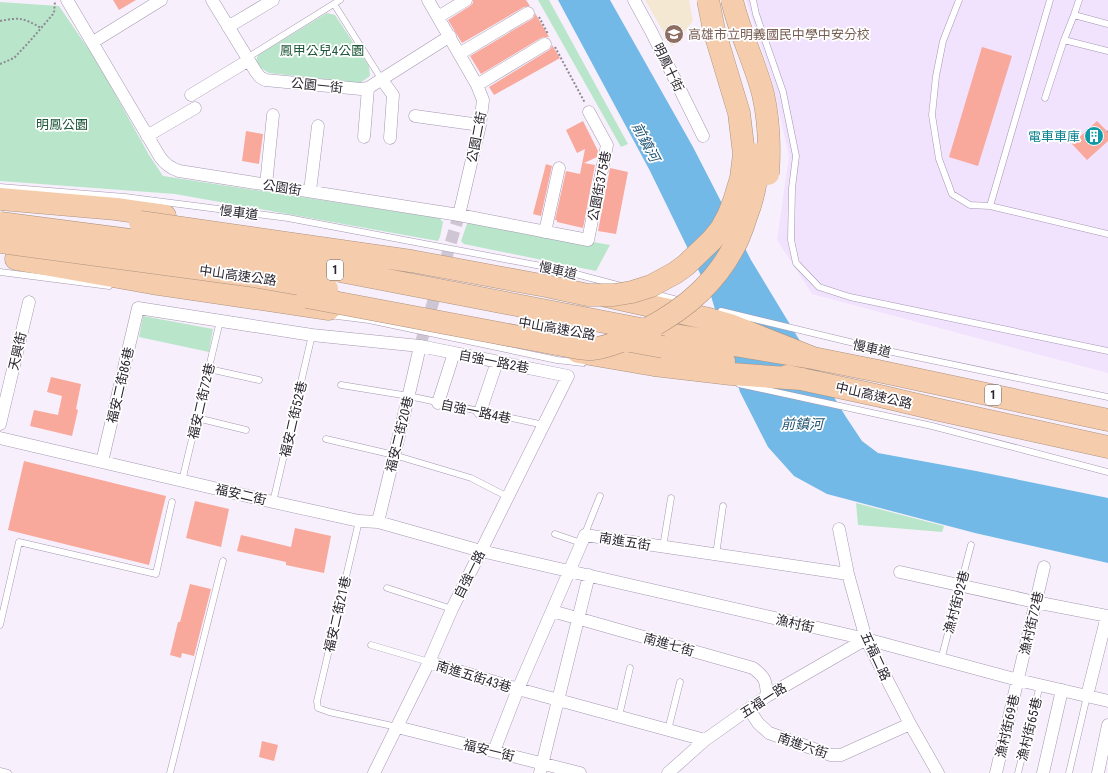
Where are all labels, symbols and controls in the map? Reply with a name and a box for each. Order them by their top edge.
school or university icon: 高雄市立明義國民中學中安分校 [663,23,685,45]
place label: 高雄市立明義國民中學中安分校 [688,27,870,42]
street label: 明鳳十街 [650,41,687,94]
park label: 鳳甲公兒4公園 [280,43,364,58]
street label: 公園一街 [290,75,344,96]
street label: 公園二街 [464,110,489,164]
park label: 明鳳公園 [36,117,88,132]
water label: 前鎮河 [629,120,664,167]
building icon: 電車車庫 [1083,125,1105,147]
place label: 電車車庫 [1028,129,1080,144]
street label: 公園街375巷 [585,150,614,223]
street label: 公園街 [261,177,302,198]
street label: 慢車道 [219,203,259,222]
street label: 慢車道 [537,259,579,282]
road number: 1 [327,260,343,280]
street label: 中山高速公路 [198,263,278,288]
street label: 中山高速公路 [517,314,597,343]
street label: 天興街 [6,330,29,372]
street label: 慢車道 [851,337,893,360]
street label: 福安二街86巷 [104,346,137,425]
street label: 自強一路2巷 [457,347,530,376]
street label: 福安二街72巷 [185,362,218,441]
street label: 中山高速公路 [834,379,914,412]
street label: 福安二街52巷 [277,380,310,459]
road number: 1 [985,385,1001,405]
street label: 福安二街20巷 [383,395,416,474]
street label: 自強一路4巷 [439,397,512,426]
water label: 前鎮河 [781,416,826,432]
street label: 福安二街 [214,481,268,508]
street label: 南進五街 [598,530,652,553]
street label: 自強一路 [451,548,488,601]
street label: 漁村街92巷 [941,569,972,635]
street label: 福安二街21巷 [321,575,354,654]
street label: 漁村街72巷 [1017,590,1046,656]
street label: 漁村街 [774,612,816,635]
street label: 五福二路 [858,629,893,683]
street label: 南進七街 [642,630,696,659]
street label: 南進五街43巷 [434,658,513,695]
street label: 五福一路 [737,680,789,721]
street label: 漁村街69巷 [993,693,1022,759]
street label: 漁村街65巷 [1014,696,1045,762]
street label: 南進六街 [776,730,830,761]
street label: 福安一街 [462,737,516,764]

